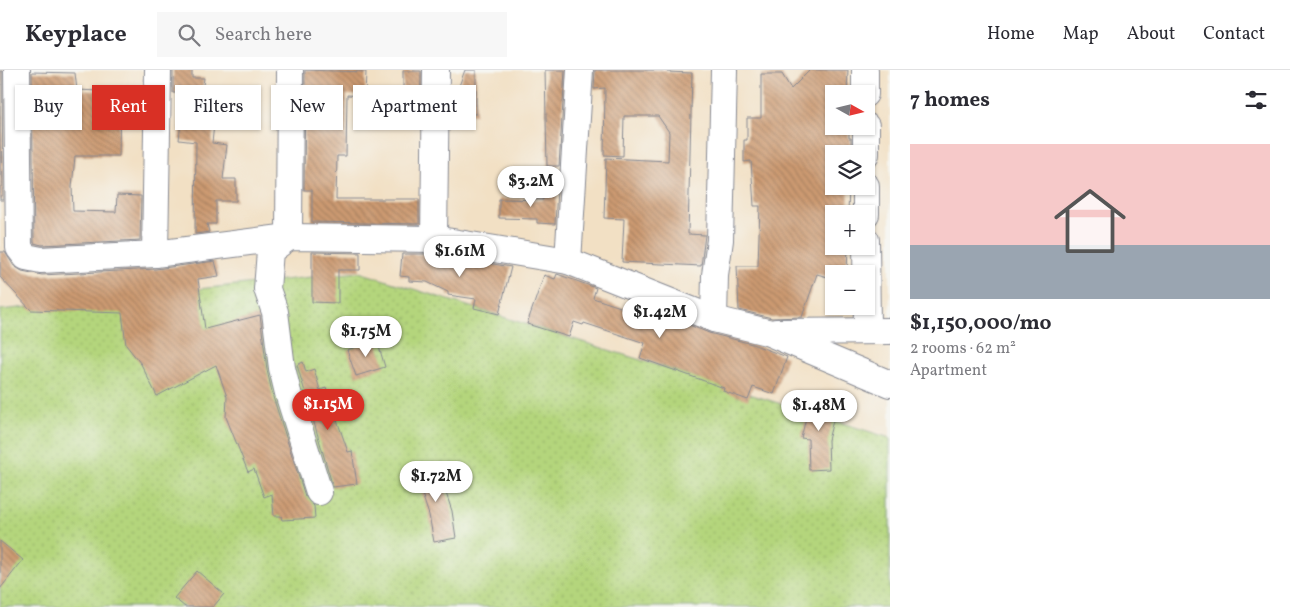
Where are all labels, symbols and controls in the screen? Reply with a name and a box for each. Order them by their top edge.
search box [157,12,507,57]
text: Keyplace [25,18,127,52]
icon: search [175,21,203,49]
text: Search here [215,22,312,48]
text: Home [987,22,1035,47]
text: Map [1063,22,1099,47]
text: About [1127,22,1175,47]
text: Contact [1203,22,1265,47]
chip: Buy [15,85,82,130]
chip: Rent [92,85,165,130]
chip: Filters [175,85,261,130]
chip: New [271,85,343,130]
chip: Apartment [353,85,476,130]
north arrow [825,85,875,135]
map controls [825,85,875,315]
text: 7 homes [910,86,990,115]
icon: filters [1242,86,1270,114]
button: layers [825,145,875,195]
pin: $3.2M [496,166,566,208]
text: $3.2M [508,171,554,193]
icon: home [1045,176,1135,266]
button: + [825,205,875,255]
pin: $1.61M [419,236,501,278]
text: $1.61M [435,241,485,263]
button: − [825,265,875,315]
pin: $1.42M [619,296,701,339]
text: $1.42M [633,302,687,324]
text: $1,150,000/mo [910,309,1052,338]
pin: $1.75M [325,316,407,358]
text: $1.75M [341,321,391,343]
text: 2 rooms · 62 m² [910,338,1016,360]
text: Apartment [910,360,987,382]
pin: $1.15M [287,388,369,431]
pin: $1.48M [778,390,860,432]
text: $1.15M [303,394,353,416]
text: $1.48M [792,395,846,417]
pin: $1.72M [395,460,477,503]
text: $1.72M [411,466,461,488]

